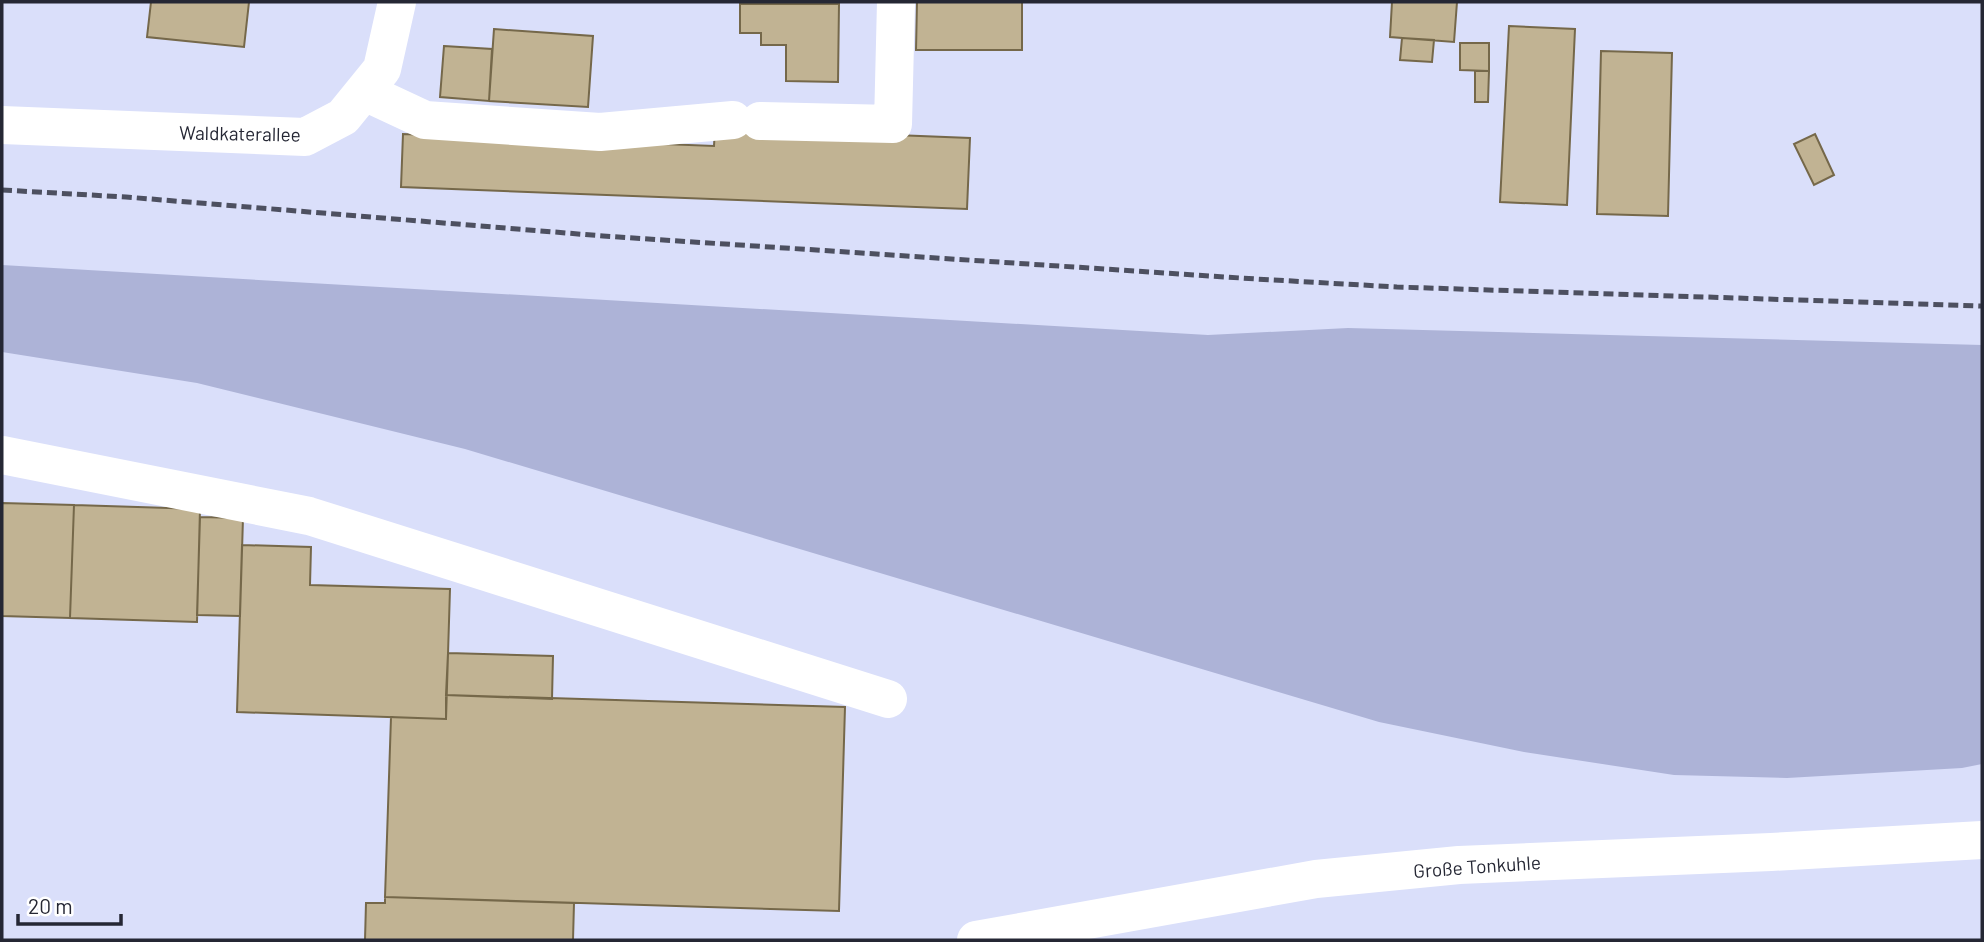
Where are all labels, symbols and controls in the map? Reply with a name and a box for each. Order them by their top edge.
street label: Waldkaterallee [179,120,301,146]
street label: Große Tonkuhle [1412,850,1542,882]
scale bar [18,883,121,927]
text: 20 m [28,893,73,918]

